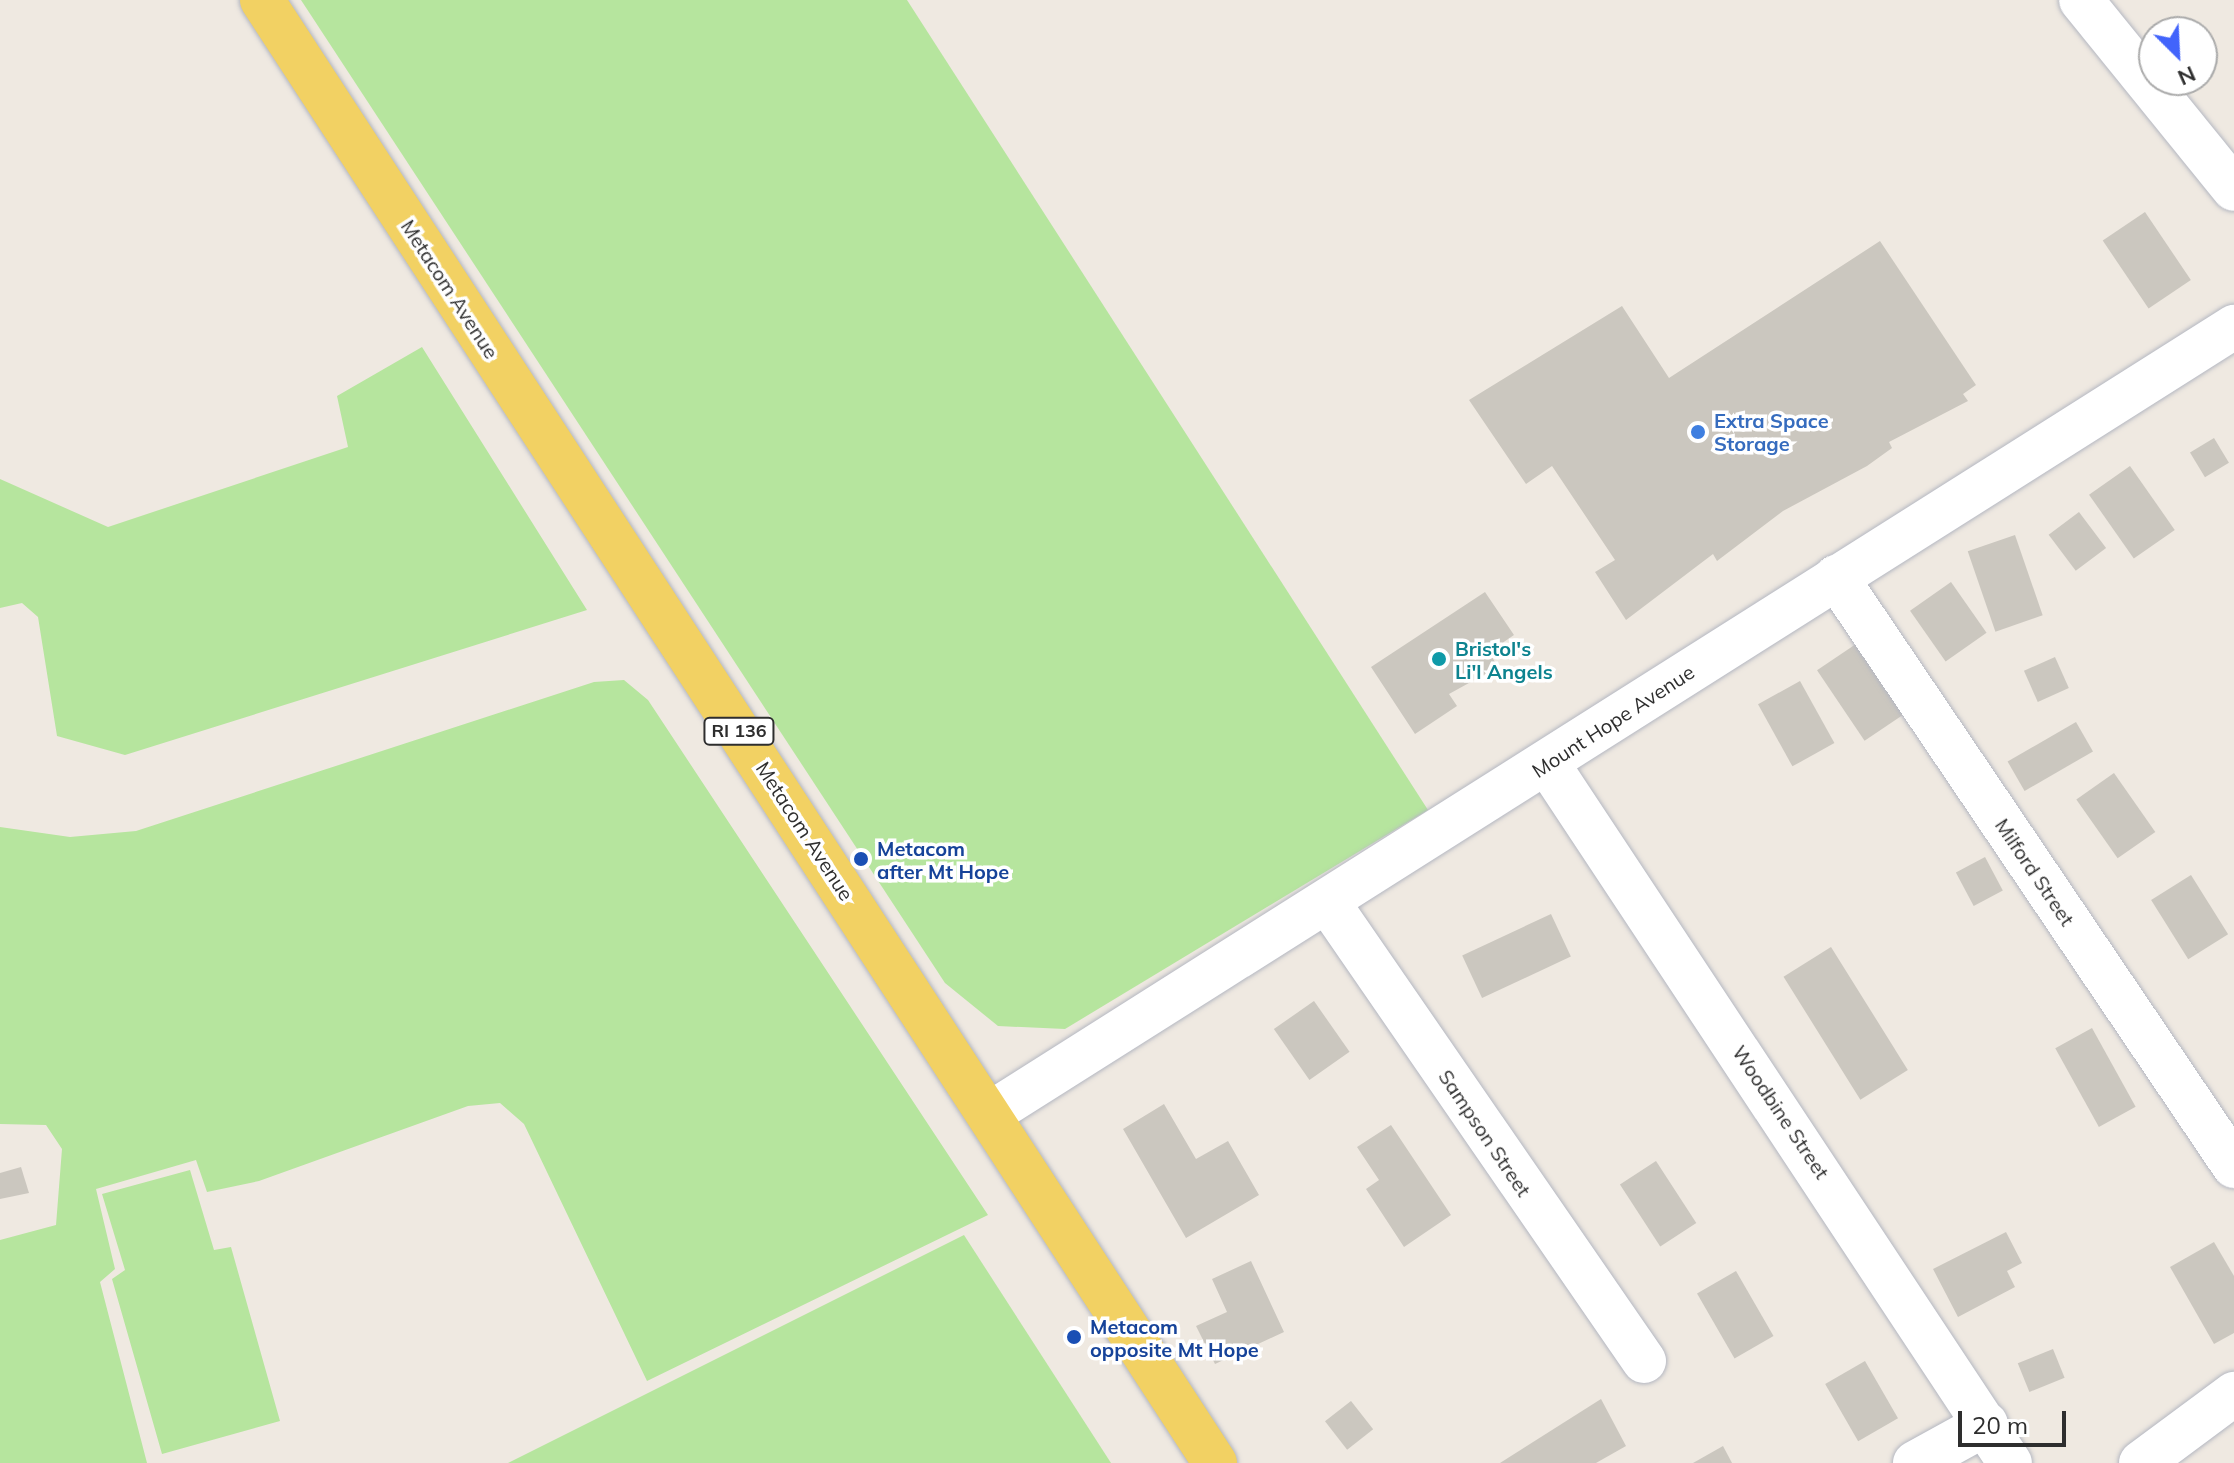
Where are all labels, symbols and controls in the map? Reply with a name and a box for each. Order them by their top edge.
north arrow [2138,16,2218,96]
text: N [2174,60,2200,92]
street label: Metacom Avenue [396,215,504,363]
place label: Extra Space Storage [1714,408,1829,455]
marker: Extra Space Storage [1689,423,1707,441]
place label: Bristol's Li'l Angels [1455,636,1553,683]
marker: Bristol's Li'l Angels [1430,650,1448,668]
street label: Mount Hope Avenue [1527,660,1699,782]
road number: RI 136 [703,717,775,745]
street label: Metacom Avenue [751,757,859,905]
street label: Milford Street [1990,814,2080,930]
place label: Metacom after Mt Hope [877,836,1009,883]
marker: Metacom after Mt Hope [852,850,870,868]
street label: Woodbine Street [1727,1041,1835,1183]
street label: Sampson Street [1434,1065,1536,1201]
place label: Metacom opposite Mt Hope [1090,1314,1259,1361]
marker: Metacom opposite Mt Hope [1065,1328,1083,1346]
scale bar [1962,1395,2070,1445]
text: 20 m [1972,1410,2028,1440]

